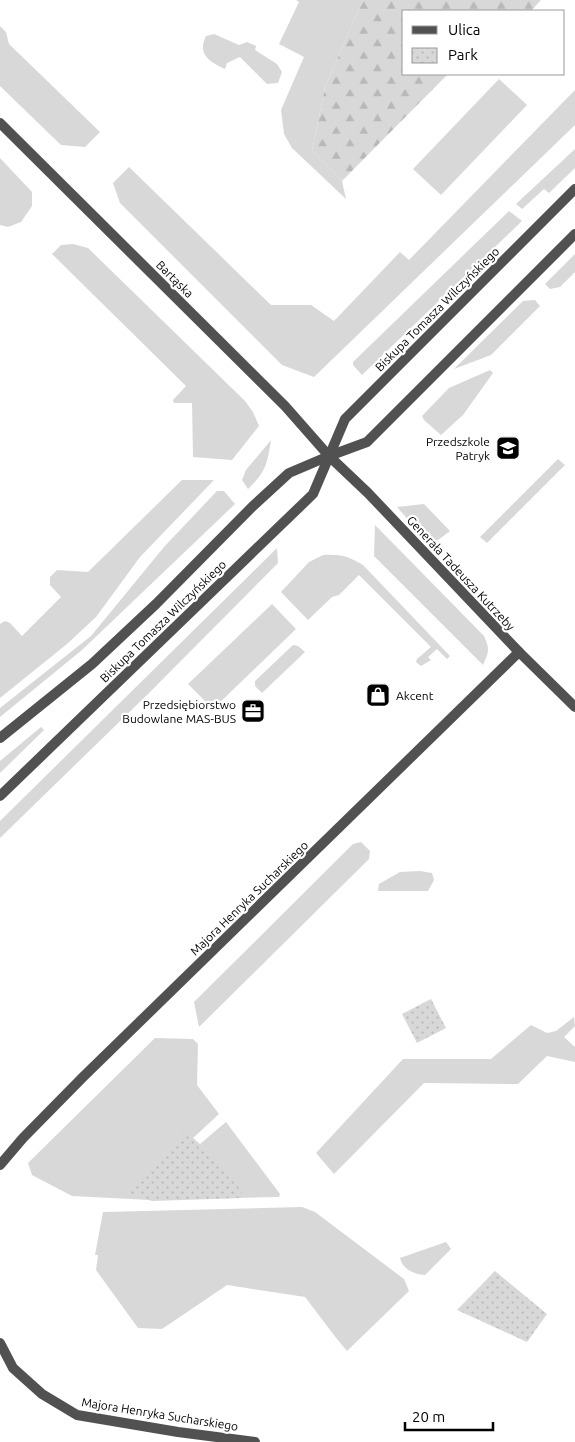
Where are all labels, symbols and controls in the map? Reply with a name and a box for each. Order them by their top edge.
legend [402,10,565,75]
text: Ulica [448,21,480,38]
text: Park [448,46,478,63]
street label: Biskupa Tomasza Wilczyńskiego [372,244,502,374]
street label: Bartąska [154,258,196,300]
place label: Przedszkole Patryk [426,435,490,462]
school or university icon: Przedszkole Patryk [495,435,521,461]
street label: Generała Tadeusza Kutrzeby [405,513,518,633]
street label: Biskupa Tomasza Wilczyńskiego [97,557,229,685]
shop icon: Akcent [365,682,391,708]
place label: Akcent [396,689,434,702]
place label: Przedsiębiorstwo Budowlane MAS-BUS [122,698,236,725]
office icon: Przedsiębiorstwo Budowlane MAS-BUS [240,698,266,724]
street label: Majora Henryka Sucharskiego [188,838,310,958]
street label: Majora Henryka Sucharskiego [81,1395,239,1433]
scale bar [405,1400,492,1432]
text: 20 m [412,1408,445,1425]

